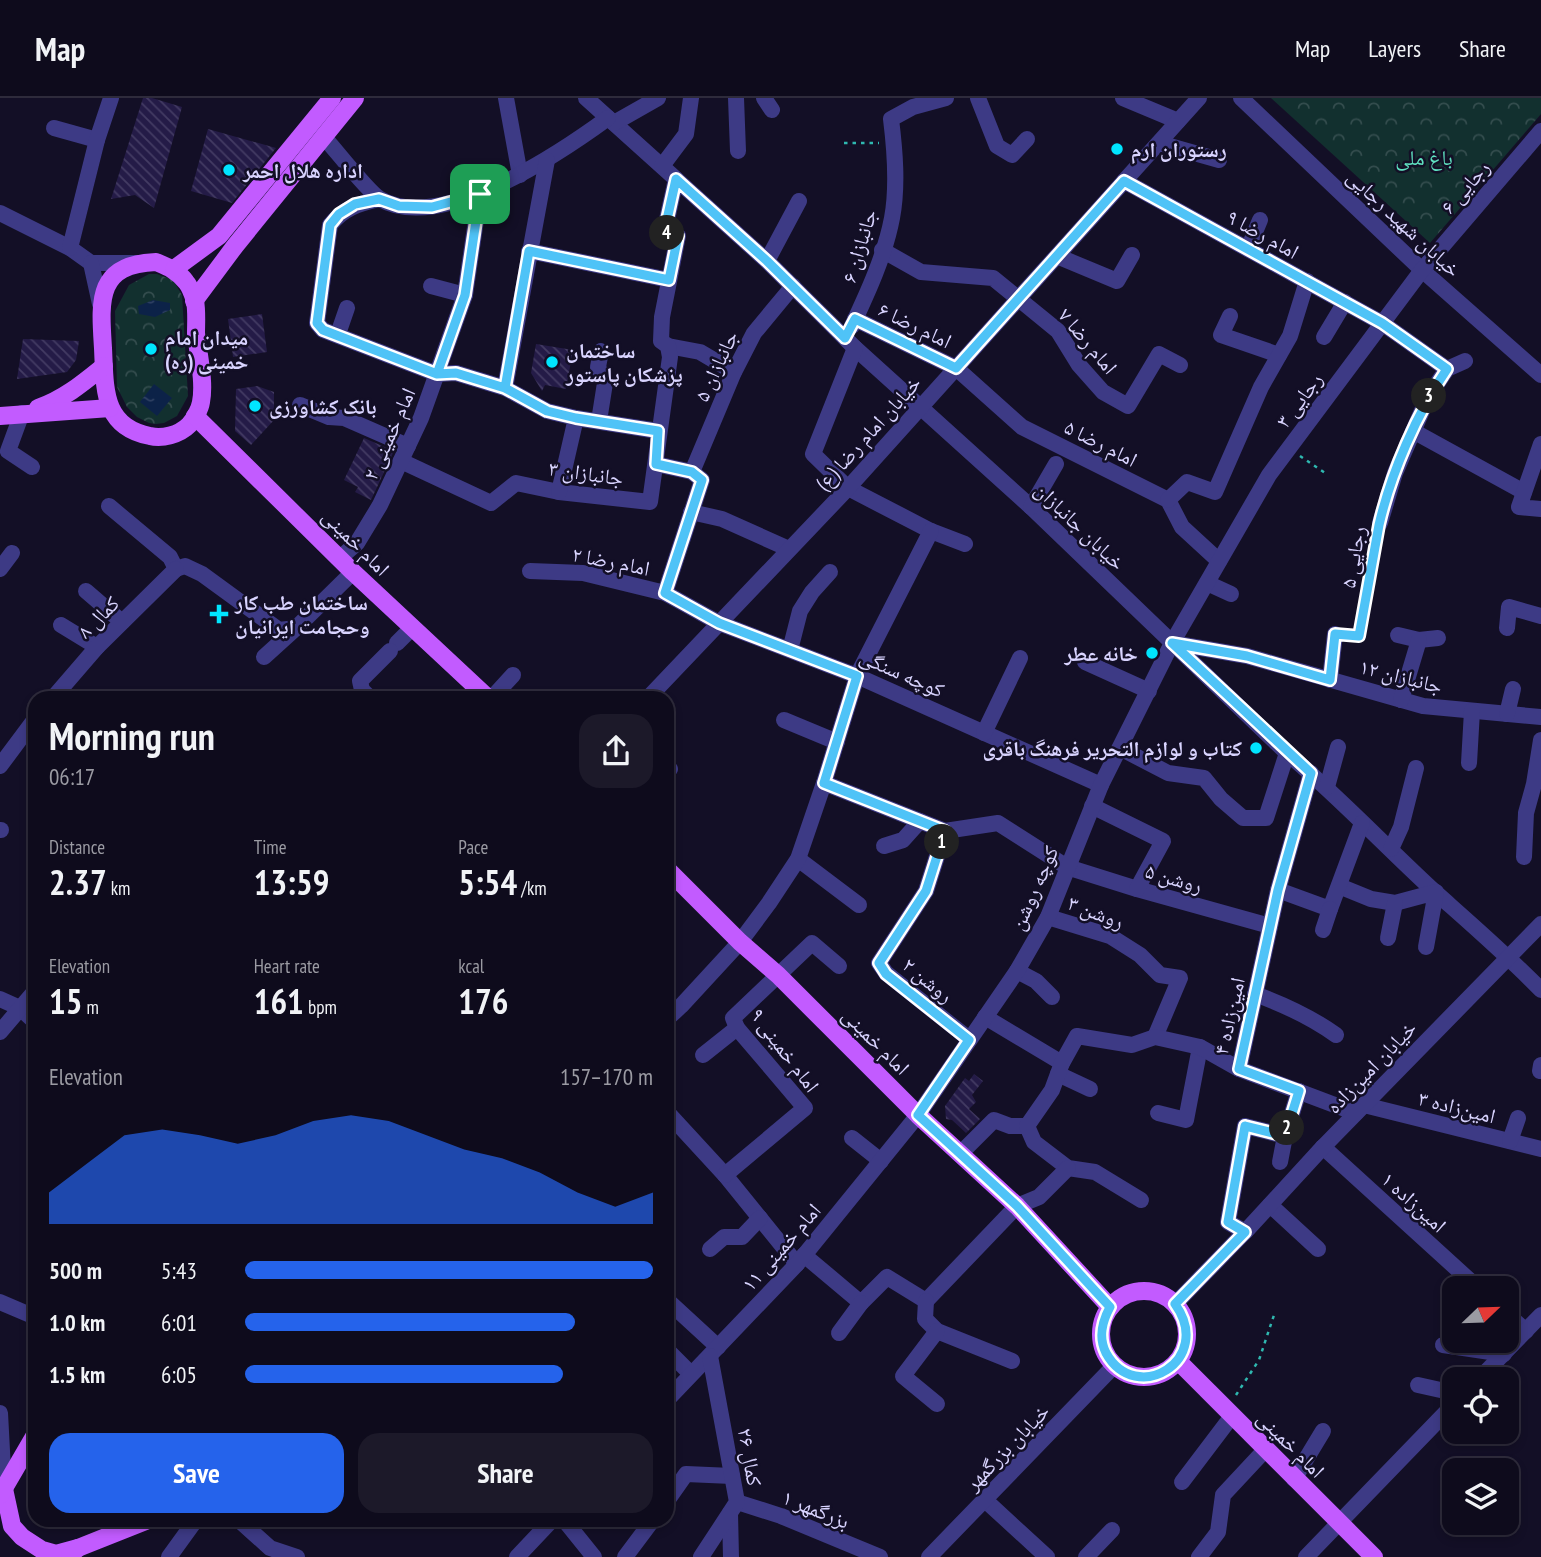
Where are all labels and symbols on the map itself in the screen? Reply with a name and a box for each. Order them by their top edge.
place label: رستوران ارم [1131,136,1227,164]
marker: رستوران ارم [1109,141,1125,157]
park label: باغ ملی [1395,144,1453,171]
street label: رجایی ۶ [1434,155,1496,219]
place label: اداره هلال احمر [242,157,363,184]
marker: اداره هلال احمر [221,162,237,178]
street label: خیابان شهید رجایی [1341,163,1467,283]
pin [450,164,510,224]
street label: امام رضا ۹ [1222,203,1304,266]
street label: جانبازان ۶ [835,206,883,286]
pin: 4 [650,216,684,250]
street label: امام رضا ۶ [873,296,956,355]
street label: امام رضا ۷ [1052,302,1124,380]
place label: میدان امام خمینی (ره) [165,324,248,375]
street label: جانبازان ۵ [688,326,744,406]
place label: ساختمان پزشکان پاستور [565,337,683,388]
marker: میدان امام خمینی (ره) [143,341,159,357]
marker: ساختمان پزشکان پاستور [544,354,560,370]
street label: رجایی ۳ [1269,367,1329,433]
street label: خیابان امام رضا (ع) [809,370,927,497]
pin: 3 [1412,378,1446,414]
street label: امام خمینی ۲ [357,383,422,485]
place label: بانک کشاورزی [269,393,377,420]
marker: بانک کشاورزی [247,398,263,414]
street label: امام رضا ۵ [1059,413,1142,474]
street label: جانبازان ۳ [547,454,625,492]
street label: خیابان جانبازان [1029,476,1131,576]
street label: امام خمینی [316,502,396,582]
street label: رجایی ۵ [1334,524,1372,590]
street label: امام رضا ۲ [570,540,652,583]
place label: ساختمان طب کار و‌حجامت ایرانیان [234,589,370,640]
street label: کمال ۸ [71,590,125,644]
marker: ساختمان طب کار و‌حجامت ایرانیان [209,604,229,624]
place label: خانه عطر [1063,640,1138,667]
street label: کوچه سنگی [855,642,949,704]
marker: خانه عطر [1144,645,1160,661]
street label: جانبازان ۱۲ [1357,653,1445,699]
place label: کتاب و لوازم التحریر فرهنگ باقری [983,735,1242,763]
marker: کتاب و لوازم التحریر فرهنگ باقری [1248,740,1264,756]
pin: 1 [925,824,960,860]
street label: کوچه روشن [1003,841,1065,935]
street label: روشن ۵ [1142,857,1206,899]
street label: روشن ۳ [1064,889,1128,935]
street label: روشن ۲ [897,951,959,1009]
street label: امین‌زاده ۴ [1207,975,1251,1057]
street label: امام خمینی [836,1001,916,1081]
street label: امام خمینی ۹ [744,1002,825,1098]
street label: خیابان امین‌زاده [1320,1015,1422,1119]
street label: امین‌زاده ۳ [1416,1084,1498,1130]
pin: 2 [1270,1110,1304,1146]
street label: امین‌زاده ۱ [1376,1166,1452,1238]
street label: امام خمینی ۱۱ [735,1197,827,1297]
north arrow [1442,1276,1519,1353]
street label: خیابان بزرگمهر [958,1398,1055,1497]
street label: امام خمینی [1251,1404,1331,1484]
street label: کمال ۲۶ [732,1426,768,1488]
street label: بزرگمهر ۱ [778,1483,854,1535]

